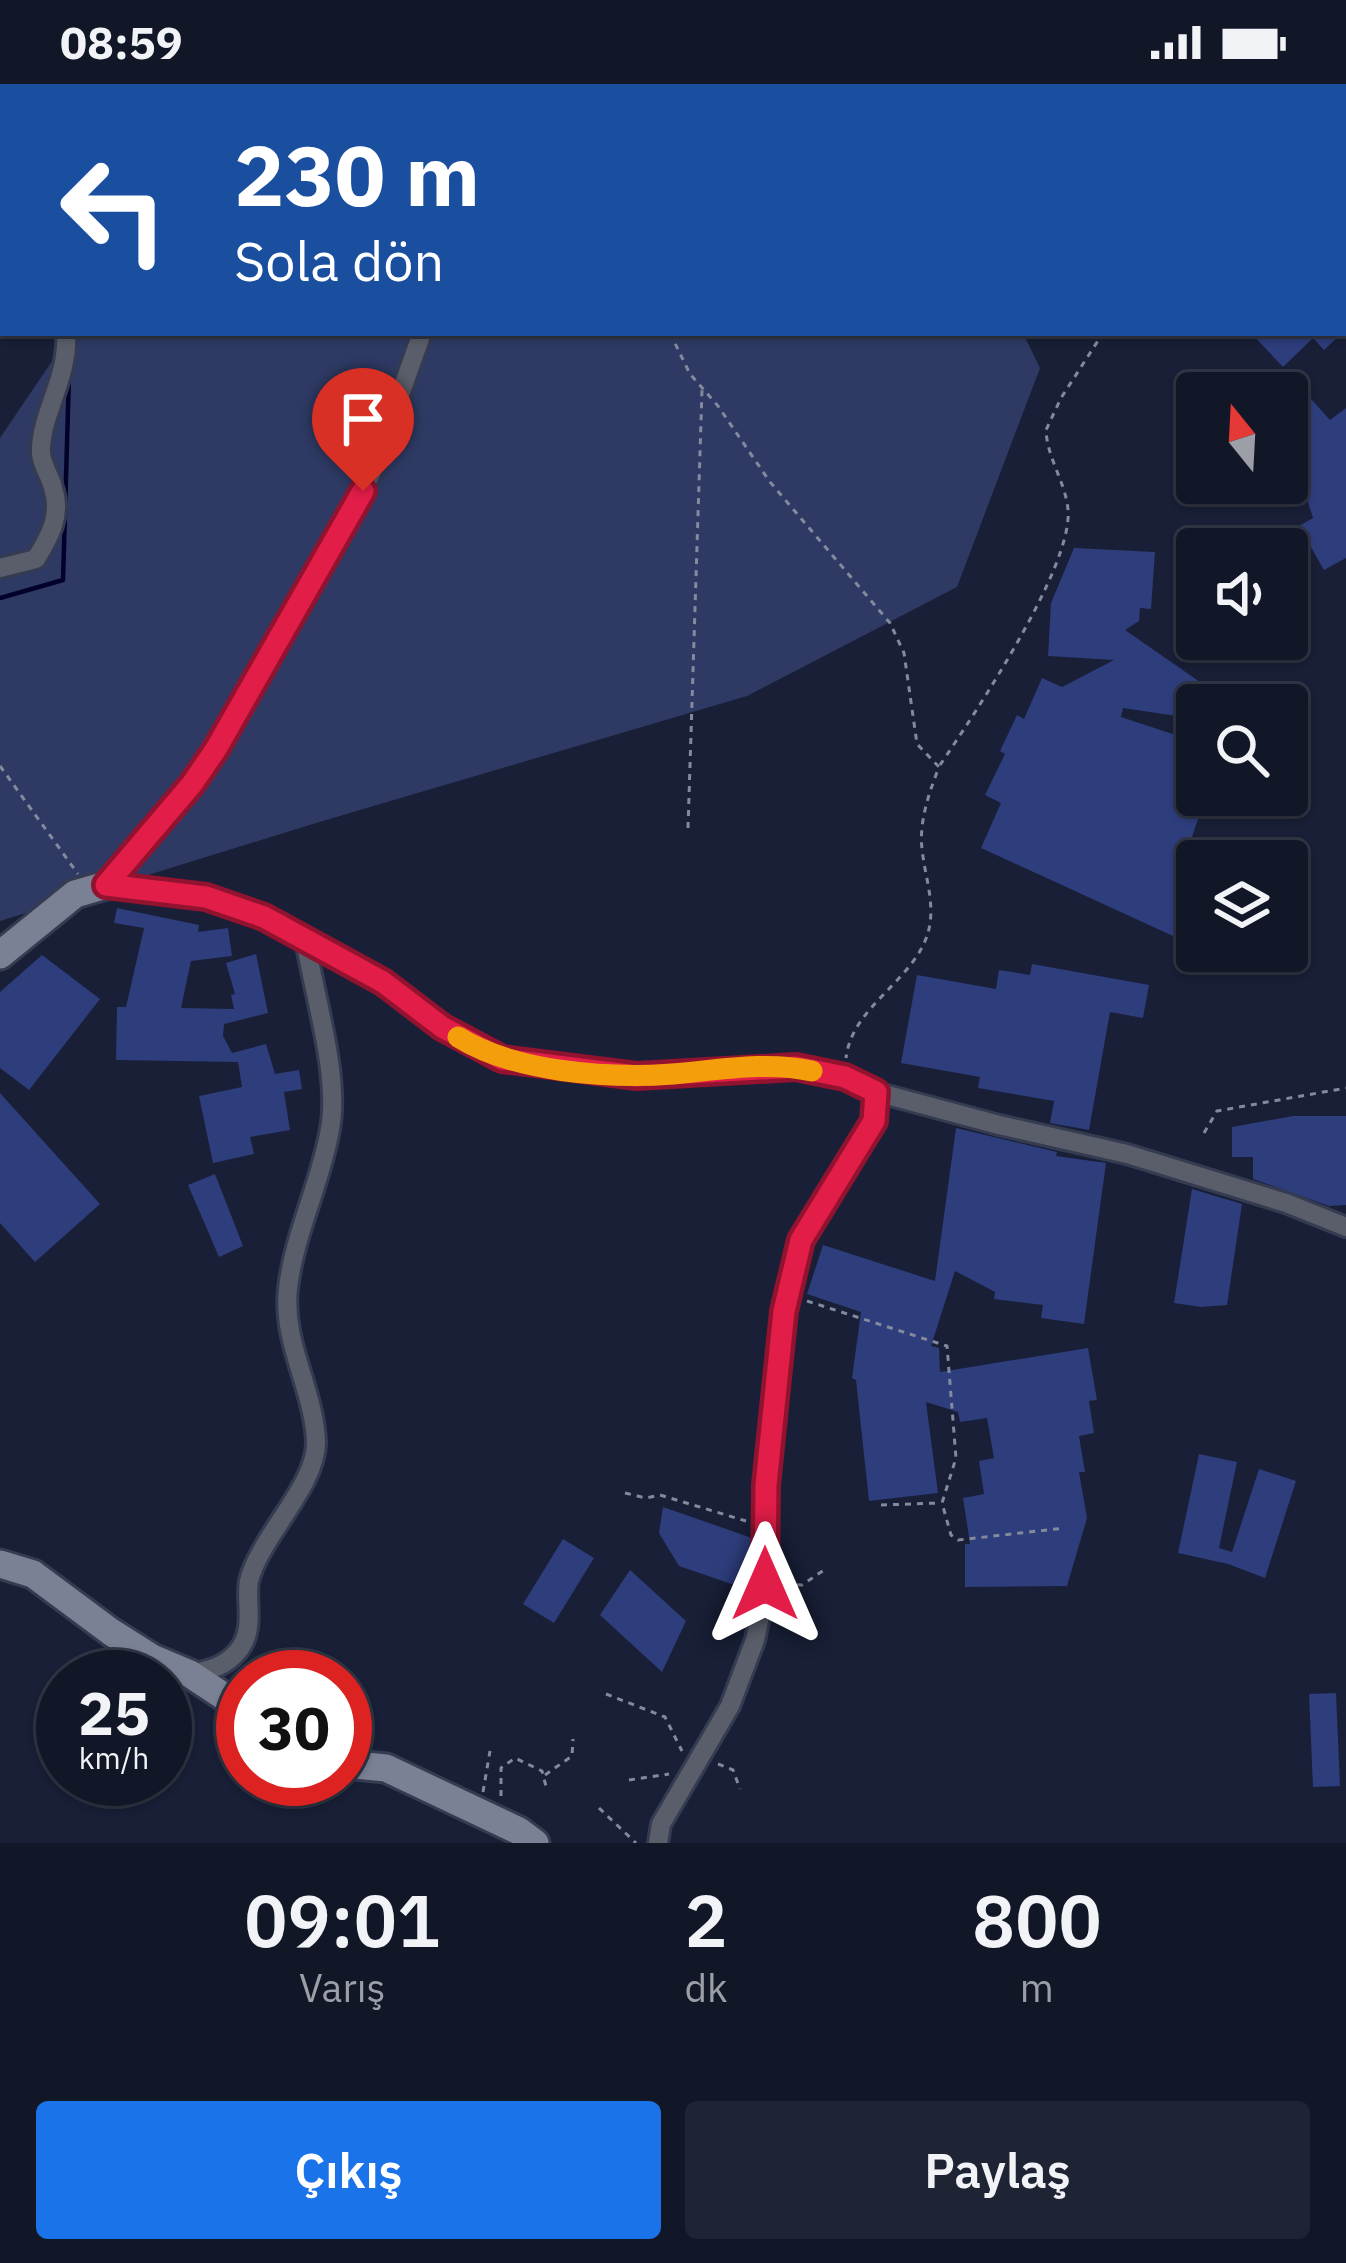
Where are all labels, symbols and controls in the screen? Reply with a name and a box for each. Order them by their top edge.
text: 08:59 [60,13,183,71]
text: 230 m [234,120,480,229]
icon: left [36,132,192,288]
text: Sola dön [234,226,444,296]
pin [312,368,414,491]
north arrow [1176,372,1308,504]
map controls [1176,372,1308,972]
icon: arrive [330,386,396,452]
button: sound [1176,528,1308,660]
button: search [1176,684,1308,816]
button: layers [1176,840,1308,972]
position arrow [702,1521,828,1647]
speed limit sign: 30 [216,1650,372,1806]
text: 25 [78,1673,150,1752]
text: km/h [79,1738,149,1777]
text: 09:01 [244,1873,440,1967]
text: 2 [684,1873,728,1967]
text: 800 [972,1873,1102,1967]
text: Varış [299,1962,385,2013]
text: dk [684,1962,728,2013]
text: m [1020,1962,1054,2013]
button: Çıkış [36,2101,661,2239]
button: Paylaş [685,2101,1310,2239]

